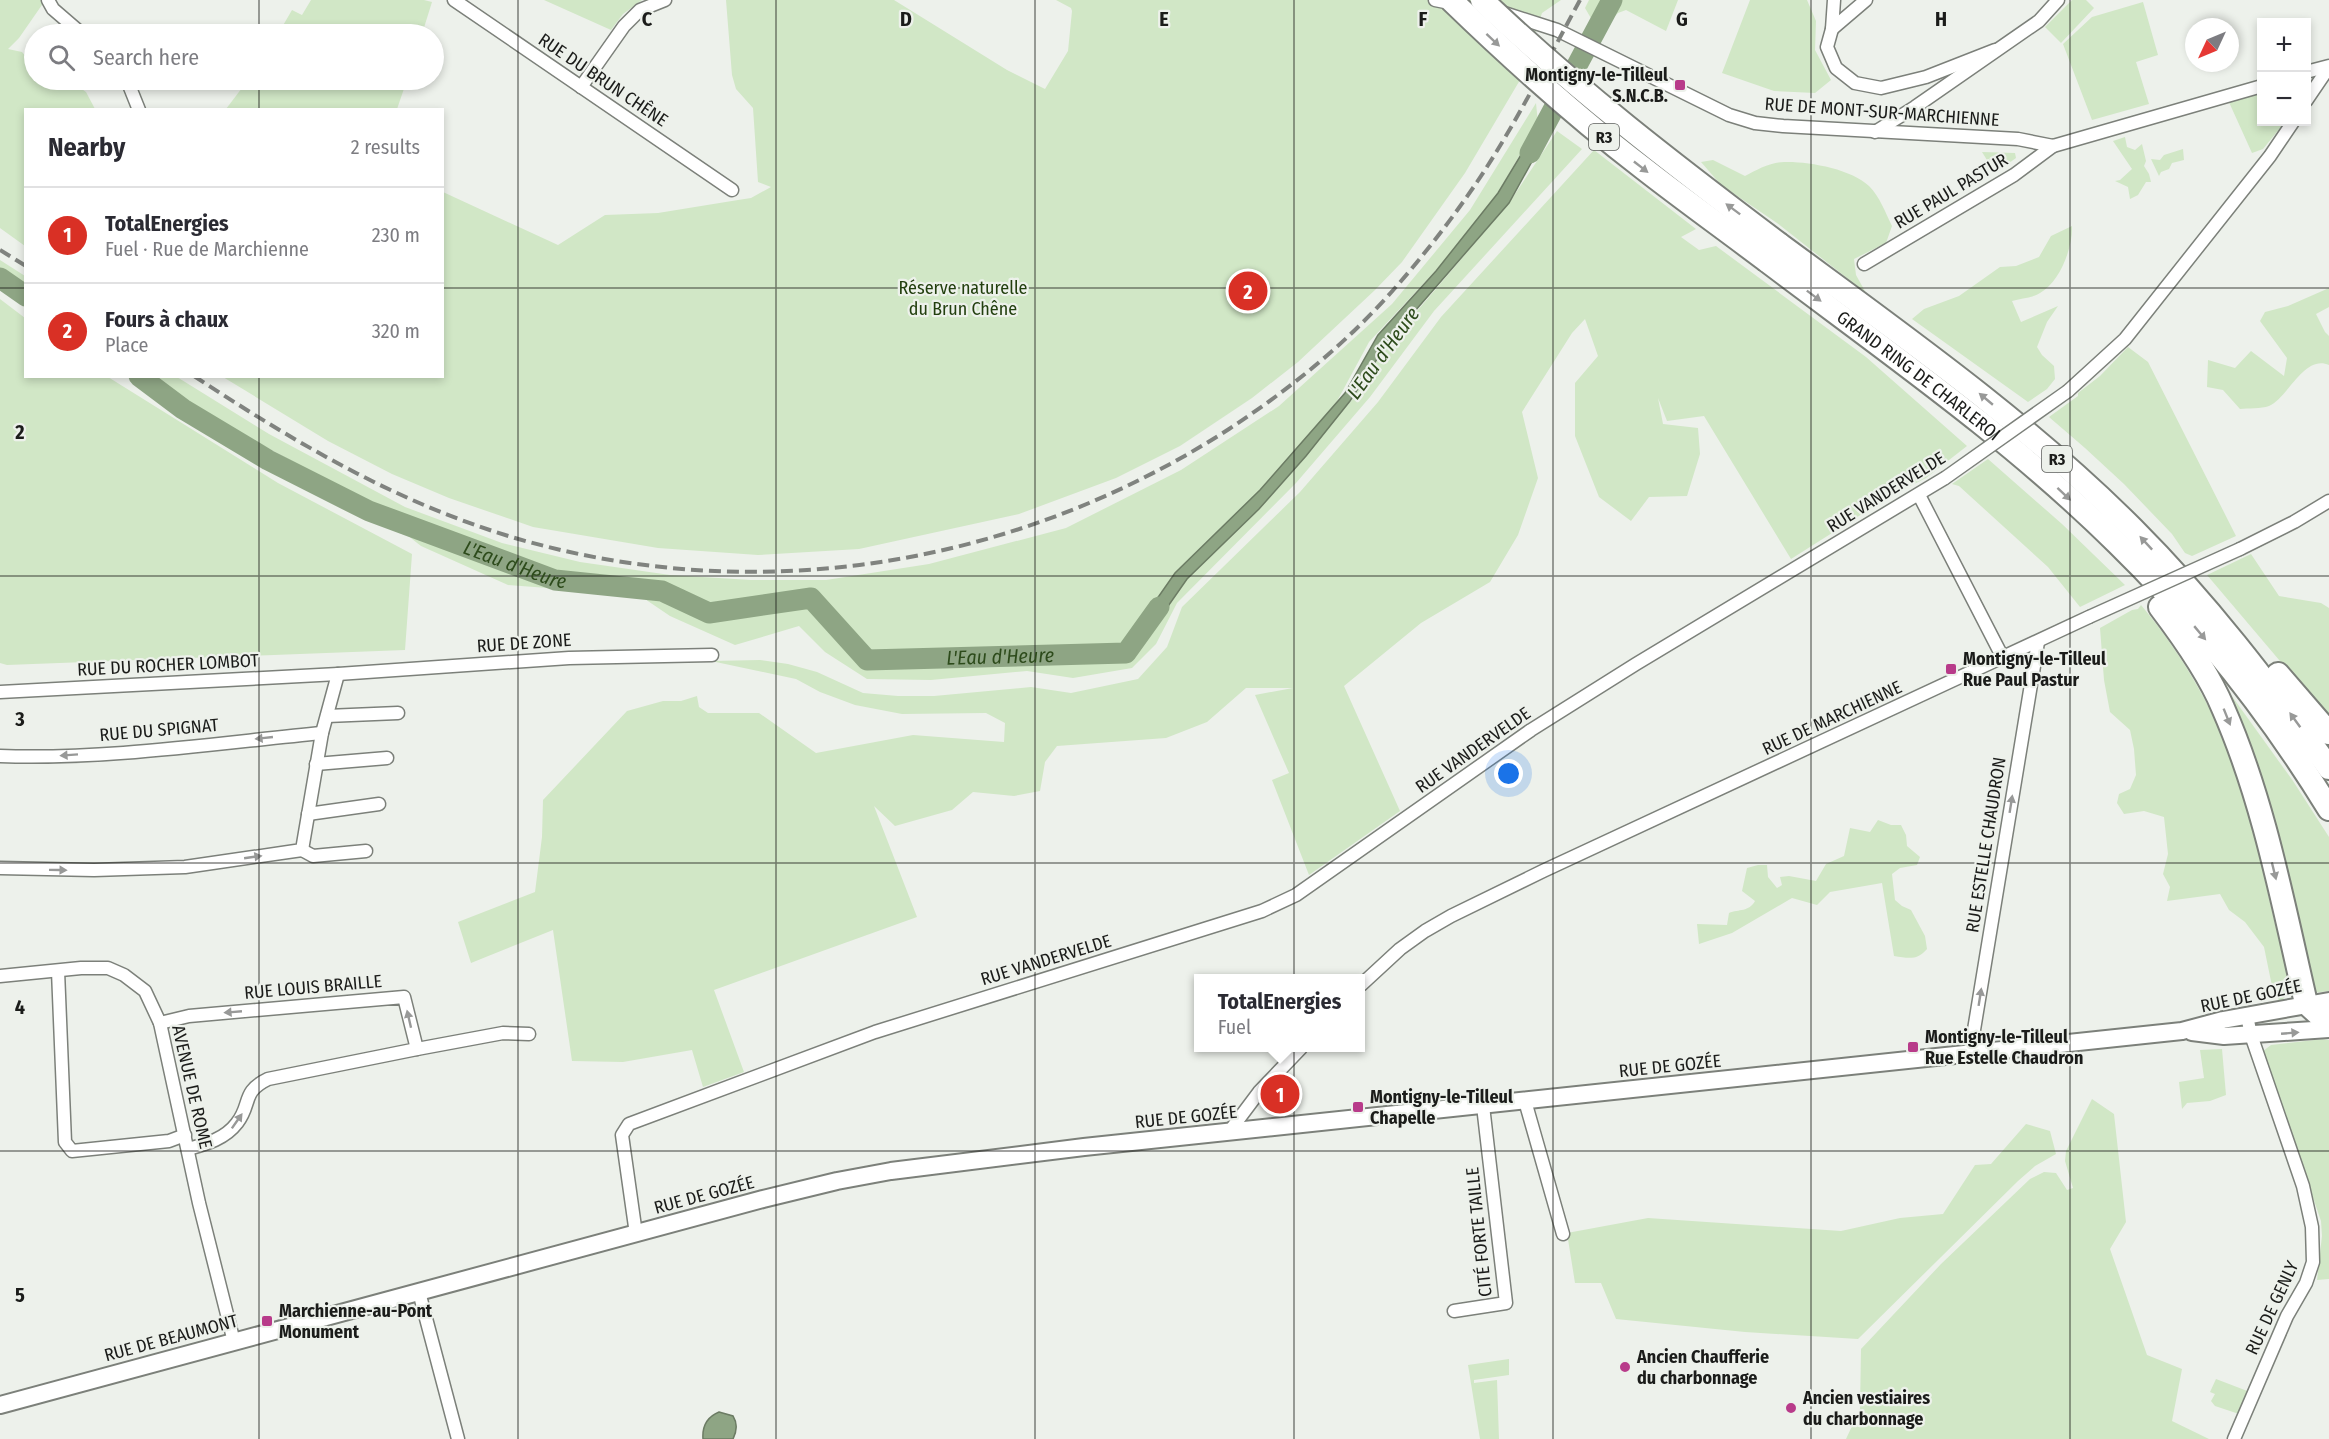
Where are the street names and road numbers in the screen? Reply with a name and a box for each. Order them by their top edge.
street label: RUE DU BRUN CHÊNE [534,29,672,131]
street label: RUE DE MONT-SUR-MARCHIENNE [1764,93,2000,131]
road number: R3 [1589,124,1619,150]
street label: RUE PAUL PASTUR [1890,148,2012,233]
street label: GRAND RING DE CHARLEROI [1832,306,2005,445]
road number: R3 [2042,446,2072,472]
street label: RUE VANDERVELDE [1823,447,1949,537]
street label: RUE DE ZONE [476,629,572,657]
street label: RUE DU ROCHER LOMBOT [77,649,260,681]
street label: RUE DE MARCHIENNE [1759,676,1905,760]
street label: RUE VANDERVELDE [1411,702,1535,798]
street label: RUE DU SPIGNAT [99,714,220,746]
street label: RUE ESTELLE CHAUDRON [1961,756,2011,934]
street label: RUE VANDERVELDE [978,930,1114,990]
street label: RUE LOUIS BRAILLE [243,970,383,1004]
street label: RUE DE GOZÉE [2198,974,2303,1017]
street label: AVENUE DE ROME [167,1023,217,1151]
street label: RUE DE GOZÉE [1618,1049,1722,1082]
street label: RUE DE GOZÉE [1134,1100,1238,1133]
street label: CITÉ FORTE TAILLE [1460,1166,1497,1298]
street label: RUE DE GOZÉE [651,1170,756,1219]
street label: RUE DE GENLY [2241,1258,2303,1358]
street label: RUE DE BEAUMONT [102,1309,241,1366]

